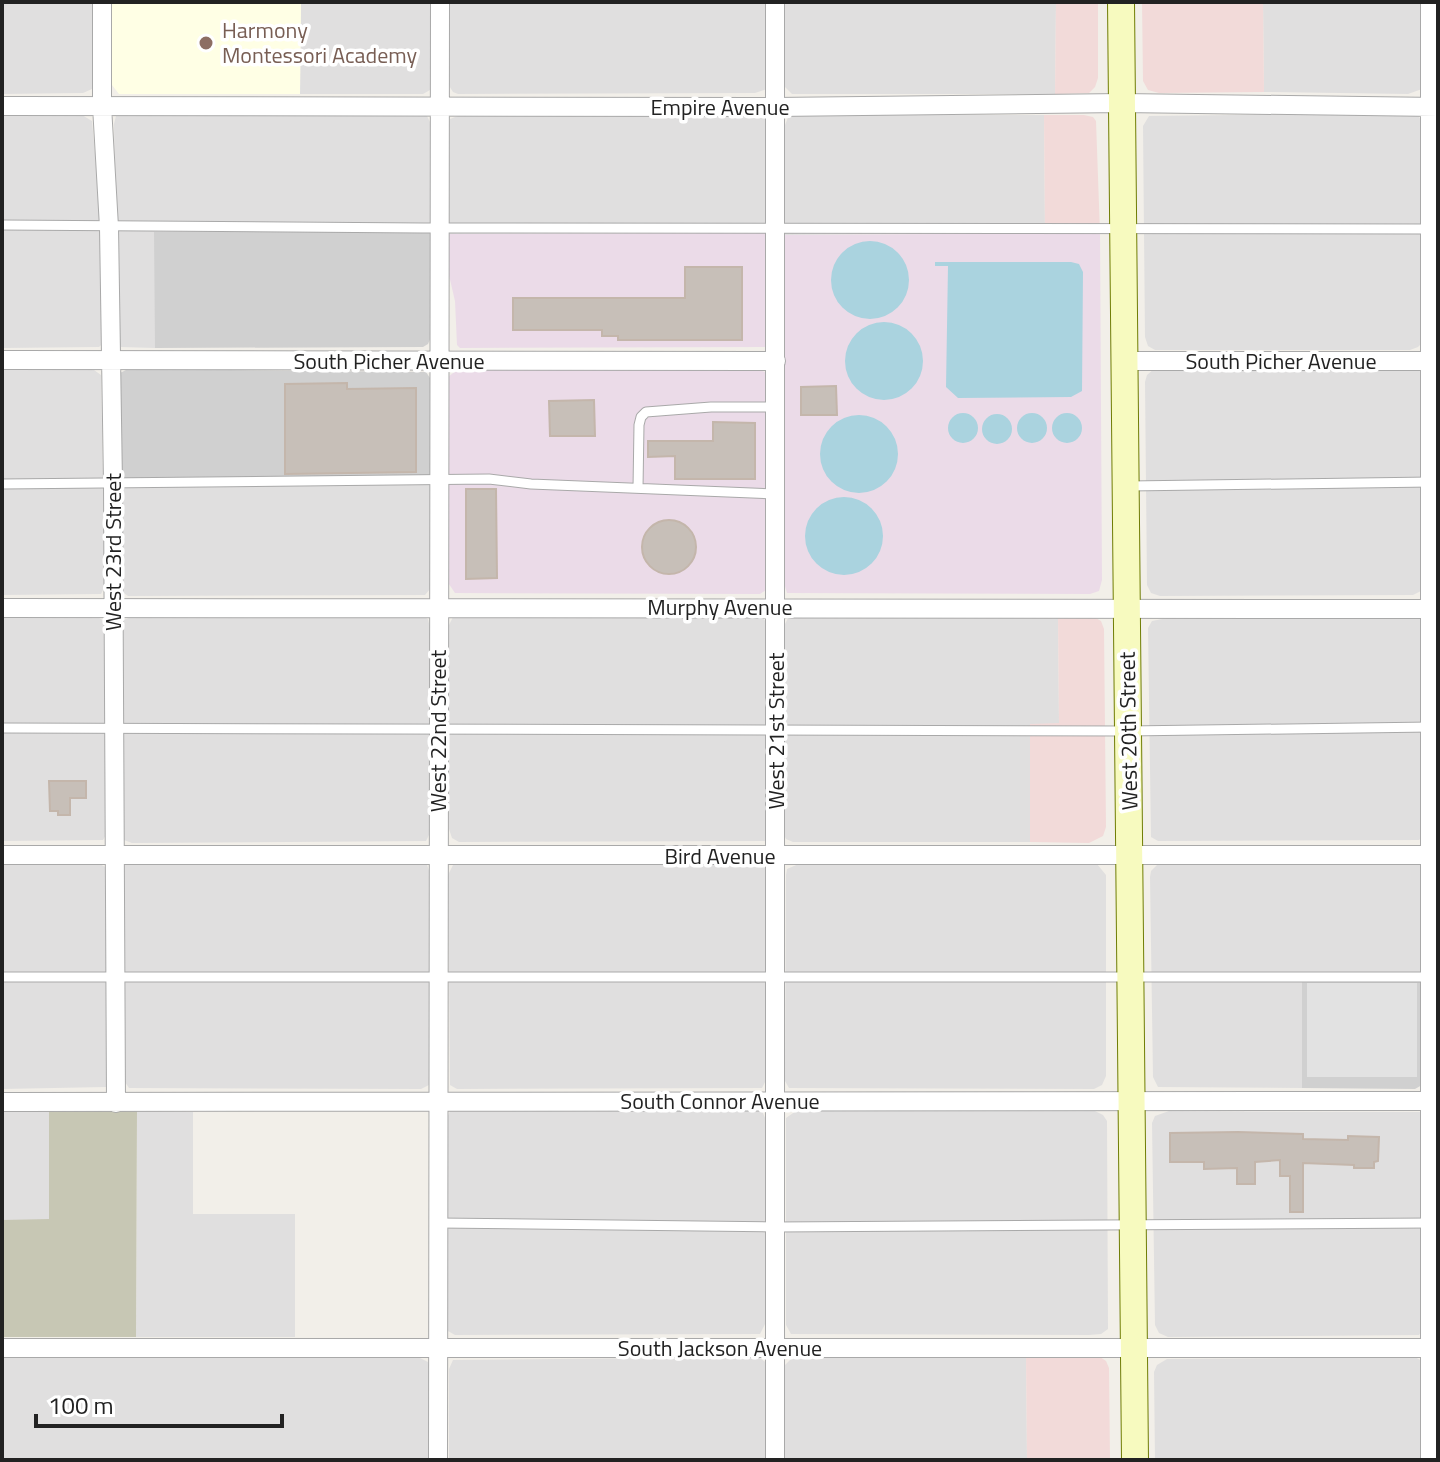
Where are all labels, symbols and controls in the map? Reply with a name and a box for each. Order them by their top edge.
place label: Harmony Montessori Academy [222,13,418,72]
marker: Harmony Montessori Academy [197,34,215,52]
street label: Empire Avenue [650,90,790,124]
street label: South Picher Avenue [293,344,485,378]
street label: South Picher Avenue [1185,344,1377,378]
street label: West 23rd Street [96,473,130,631]
street label: Murphy Avenue [647,590,793,624]
street label: West 22nd Street [421,649,455,812]
street label: West 20th Street [1110,651,1146,811]
street label: West 21st Street [759,652,793,810]
street label: Bird Avenue [665,839,776,873]
street label: South Connor Avenue [620,1084,820,1118]
street label: South Jackson Avenue [618,1331,822,1365]
scale bar [36,1378,282,1428]
text: 100 m [48,1387,114,1423]

